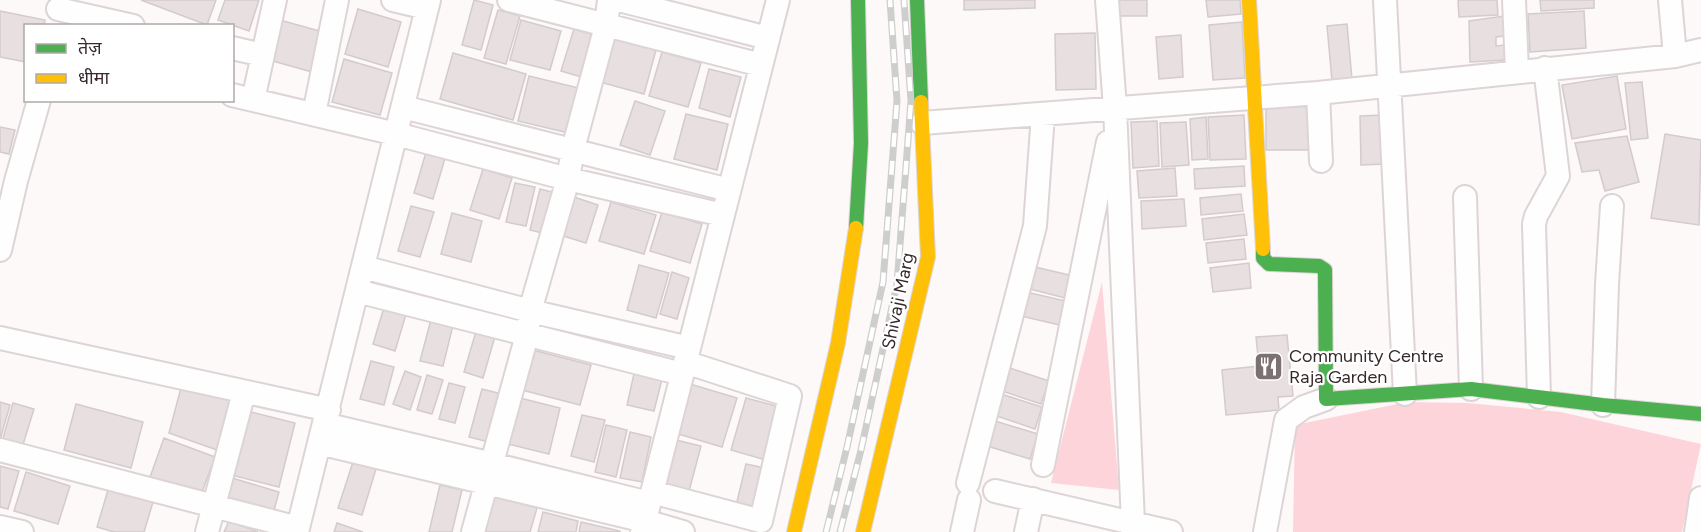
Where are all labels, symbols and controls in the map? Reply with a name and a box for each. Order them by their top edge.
legend [24,24,234,102]
text: तेज़ [78,37,102,59]
text: धीमा [78,67,109,89]
street label: Shivaji Marg [877,251,919,351]
place label: Community Centre Raja Garden [1289,345,1444,388]
restaurant icon: Community Centre Raja Garden [1252,350,1284,382]

